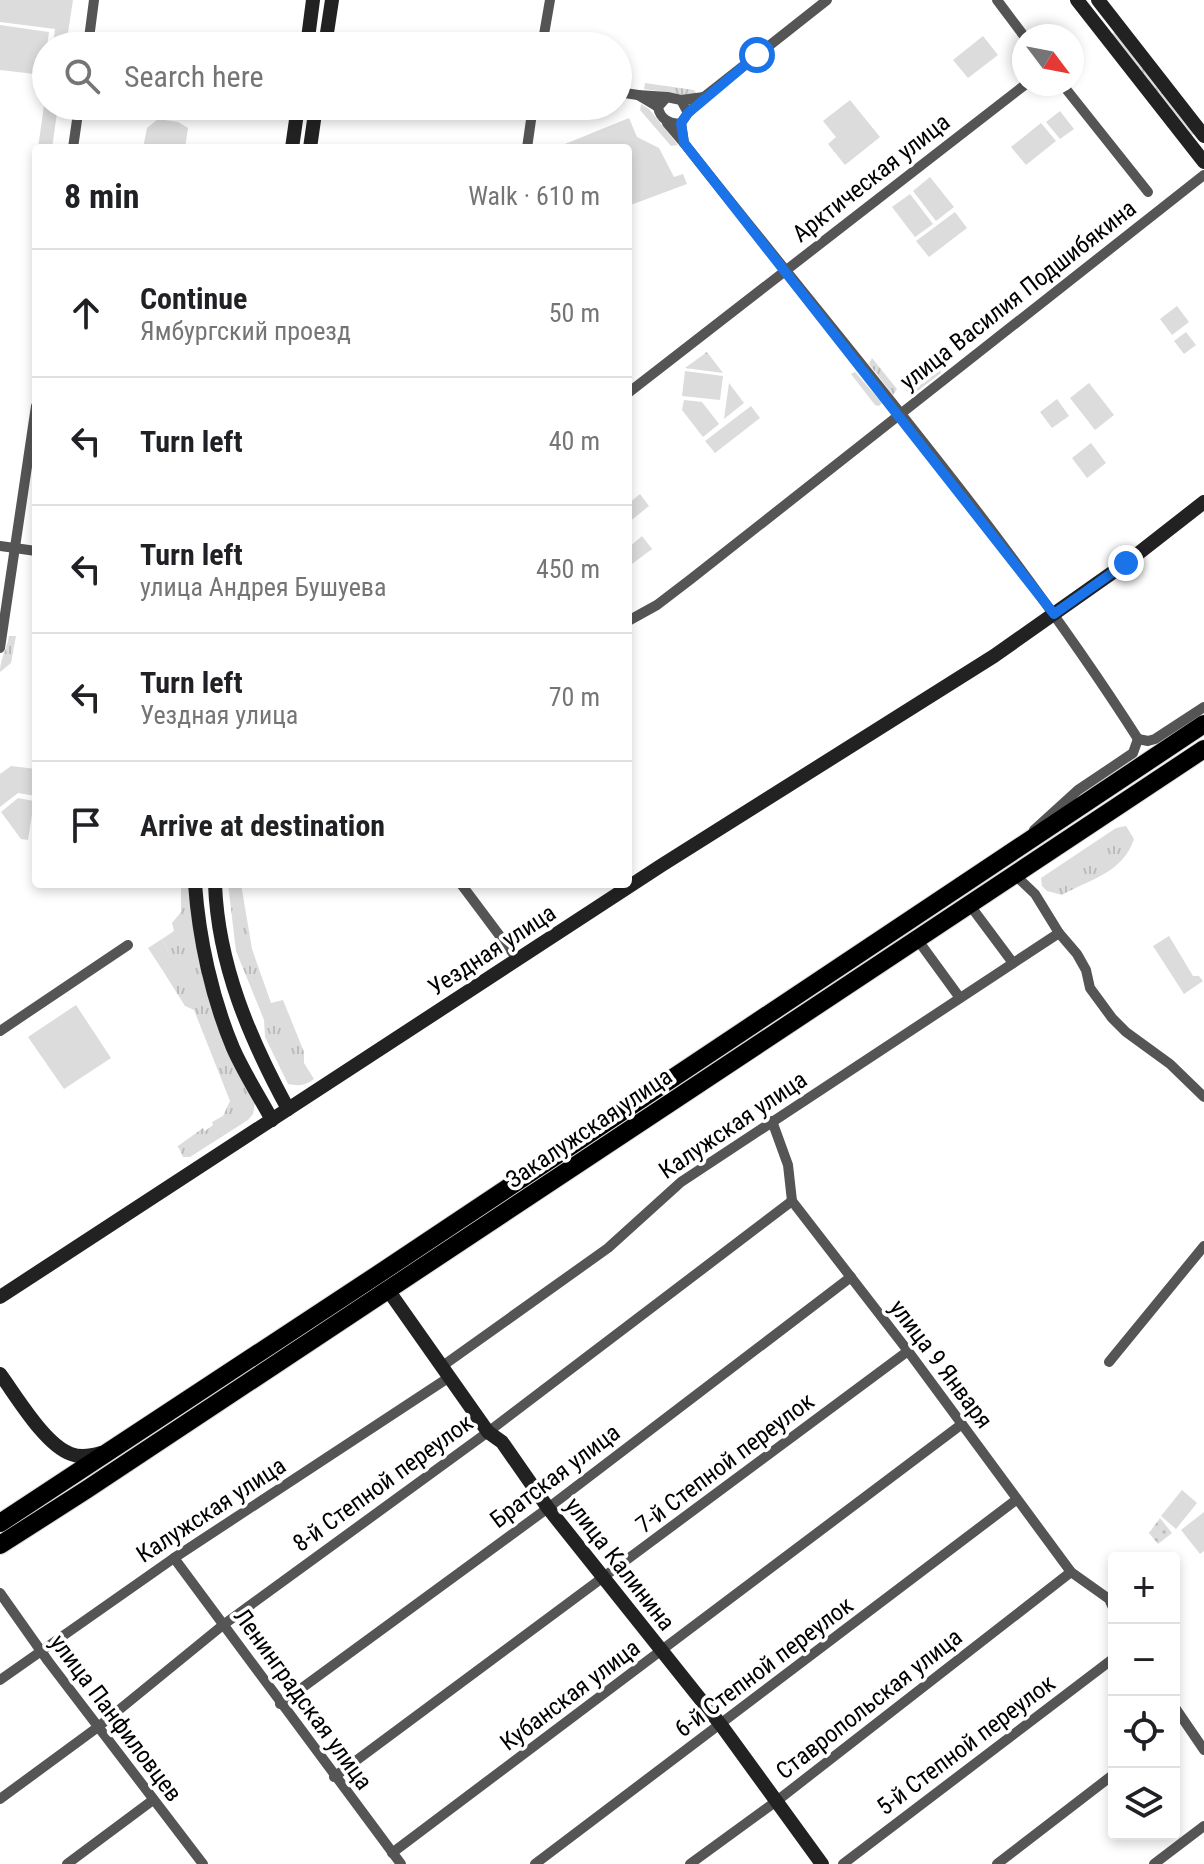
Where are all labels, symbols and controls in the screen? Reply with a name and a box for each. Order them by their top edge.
north arrow [1012,24,1084,96]
search box [32,32,632,120]
route start [739,37,775,73]
icon: search [60,54,104,98]
text: Search here [124,59,264,94]
street label: Арктическая улица [787,108,955,248]
text: 8 min [64,176,140,216]
text: Walk · 610 m [468,181,600,211]
street label: улица Василия Подшибякина [894,194,1142,396]
text: Continue [140,281,247,316]
icon: ahead [64,291,108,335]
text: 50 m [549,298,600,328]
text: Ямбургский проезд [140,316,351,346]
icon: left [64,419,108,463]
text: Turn left [140,424,243,459]
text: 40 m [549,426,600,456]
text: Turn left [140,537,243,572]
route end [1108,545,1144,581]
icon: left [64,547,108,591]
text: 450 m [536,554,600,584]
text: улица Андрея Бушуева [140,572,386,602]
text: Turn left [140,665,243,700]
icon: left [64,675,108,719]
text: 70 m [549,682,600,712]
text: Уездная улица [140,700,298,730]
icon: arrive [64,803,108,847]
text: Arrive at destination [140,808,385,843]
street label: Уездная улица [423,898,561,1002]
street label: Закалужская улица [501,1062,677,1194]
street label: Калужская улица [654,1065,812,1185]
street label: улица 9 Января [884,1294,998,1434]
street label: 7-й Степной переулок [630,1387,820,1539]
street label: 8-й Степной переулок [288,1408,479,1558]
street label: Братская улица [485,1418,625,1534]
street label: Калужская улица [131,1451,291,1569]
street label: улица Калинина [559,1492,681,1636]
map controls [1108,1552,1180,1840]
button: + [1108,1552,1180,1624]
street label: 6-й Степной переулок [669,1591,859,1743]
street label: Ленинградская улица [228,1603,378,1795]
street label: Ставропольская улица [770,1623,968,1785]
button: − [1108,1624,1180,1696]
street label: улица Панфиловцев [44,1629,188,1807]
street label: Кубанская улица [495,1633,645,1757]
street label: 5-й Степной переулок [871,1669,1061,1821]
button: locate [1108,1696,1180,1768]
button: layers [1108,1768,1180,1840]

